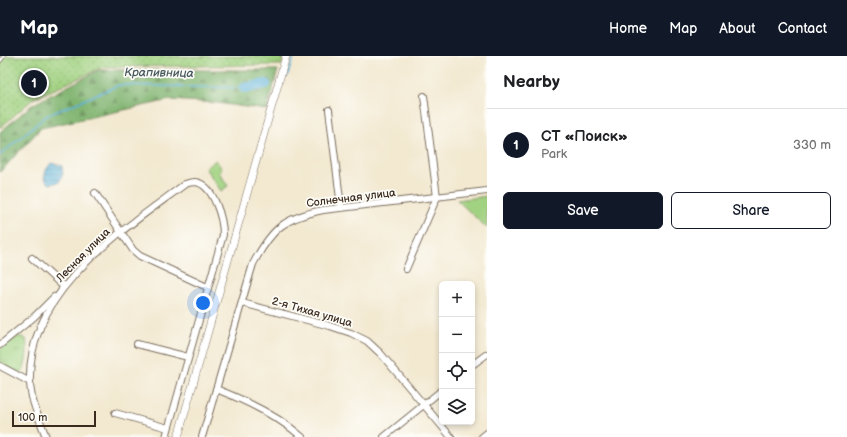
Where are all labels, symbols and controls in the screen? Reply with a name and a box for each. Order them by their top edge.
text: Map [20,17,58,40]
text: Home [609,20,647,37]
text: Map [669,20,697,37]
text: About [719,20,756,37]
text: Contact [778,20,827,37]
water label: Крапивница [124,65,194,81]
pin: 1 [21,68,47,98]
text: Nearby [503,72,560,92]
text: СТ «Поиск» [541,127,628,146]
text: 1 [513,137,519,153]
text: 330 m [793,137,831,153]
text: Park [541,146,567,162]
street label: Солнечная улица [306,186,397,210]
button: Save [503,192,663,229]
button: Share [671,192,831,229]
street label: Лесная улица [53,225,113,285]
map controls [439,281,475,425]
button: + [439,281,475,317]
your location [193,293,213,313]
street label: 2-я Тихая улица [270,294,354,330]
button: − [439,317,475,353]
button: locate [439,353,475,389]
button: layers [439,389,475,425]
scale bar [12,409,96,428]
text: 100 m [18,411,47,424]

